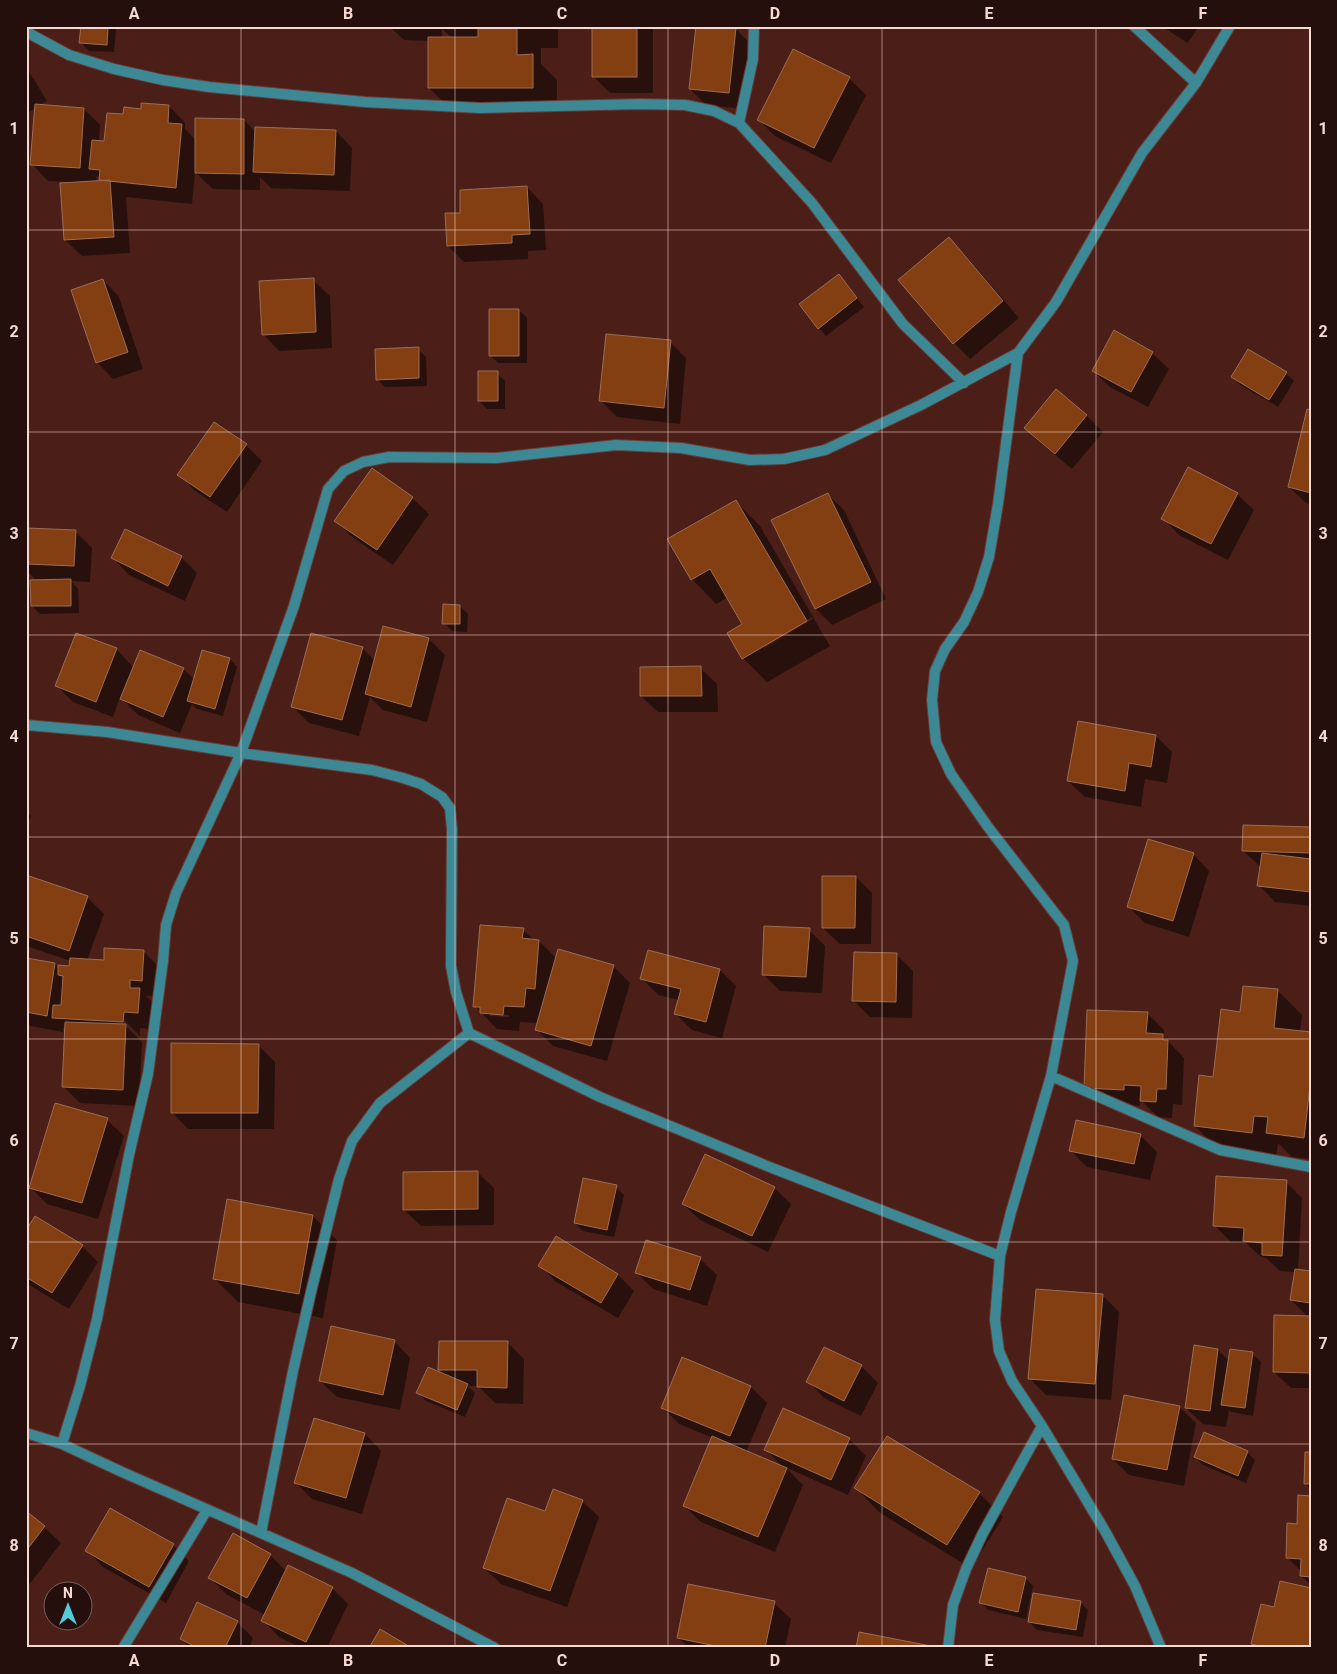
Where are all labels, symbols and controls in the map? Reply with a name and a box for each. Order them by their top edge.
text: A [129,4,140,23]
text: B [343,4,353,23]
text: C [557,4,567,23]
text: D [770,4,780,23]
text: E [985,4,994,23]
text: F [1199,4,1208,23]
text: 1 [9,119,19,138]
text: 1 [1318,119,1328,138]
text: 2 [9,322,19,341]
text: 2 [1318,322,1328,341]
text: 3 [9,524,19,543]
text: 3 [1318,524,1328,543]
text: 4 [9,727,19,746]
text: 4 [1318,727,1328,746]
text: 5 [9,929,19,948]
text: 5 [1318,929,1328,948]
text: 6 [9,1131,19,1150]
text: 6 [1318,1131,1328,1150]
text: 7 [9,1334,19,1353]
text: 7 [1318,1334,1328,1353]
text: 8 [9,1536,19,1555]
text: 8 [1318,1536,1328,1555]
north arrow [42,1582,92,1632]
text: N [63,1585,73,1601]
text: A [129,1651,140,1670]
text: B [343,1651,353,1670]
text: C [557,1651,567,1670]
text: D [770,1651,780,1670]
text: E [985,1651,994,1670]
text: F [1199,1651,1208,1670]

